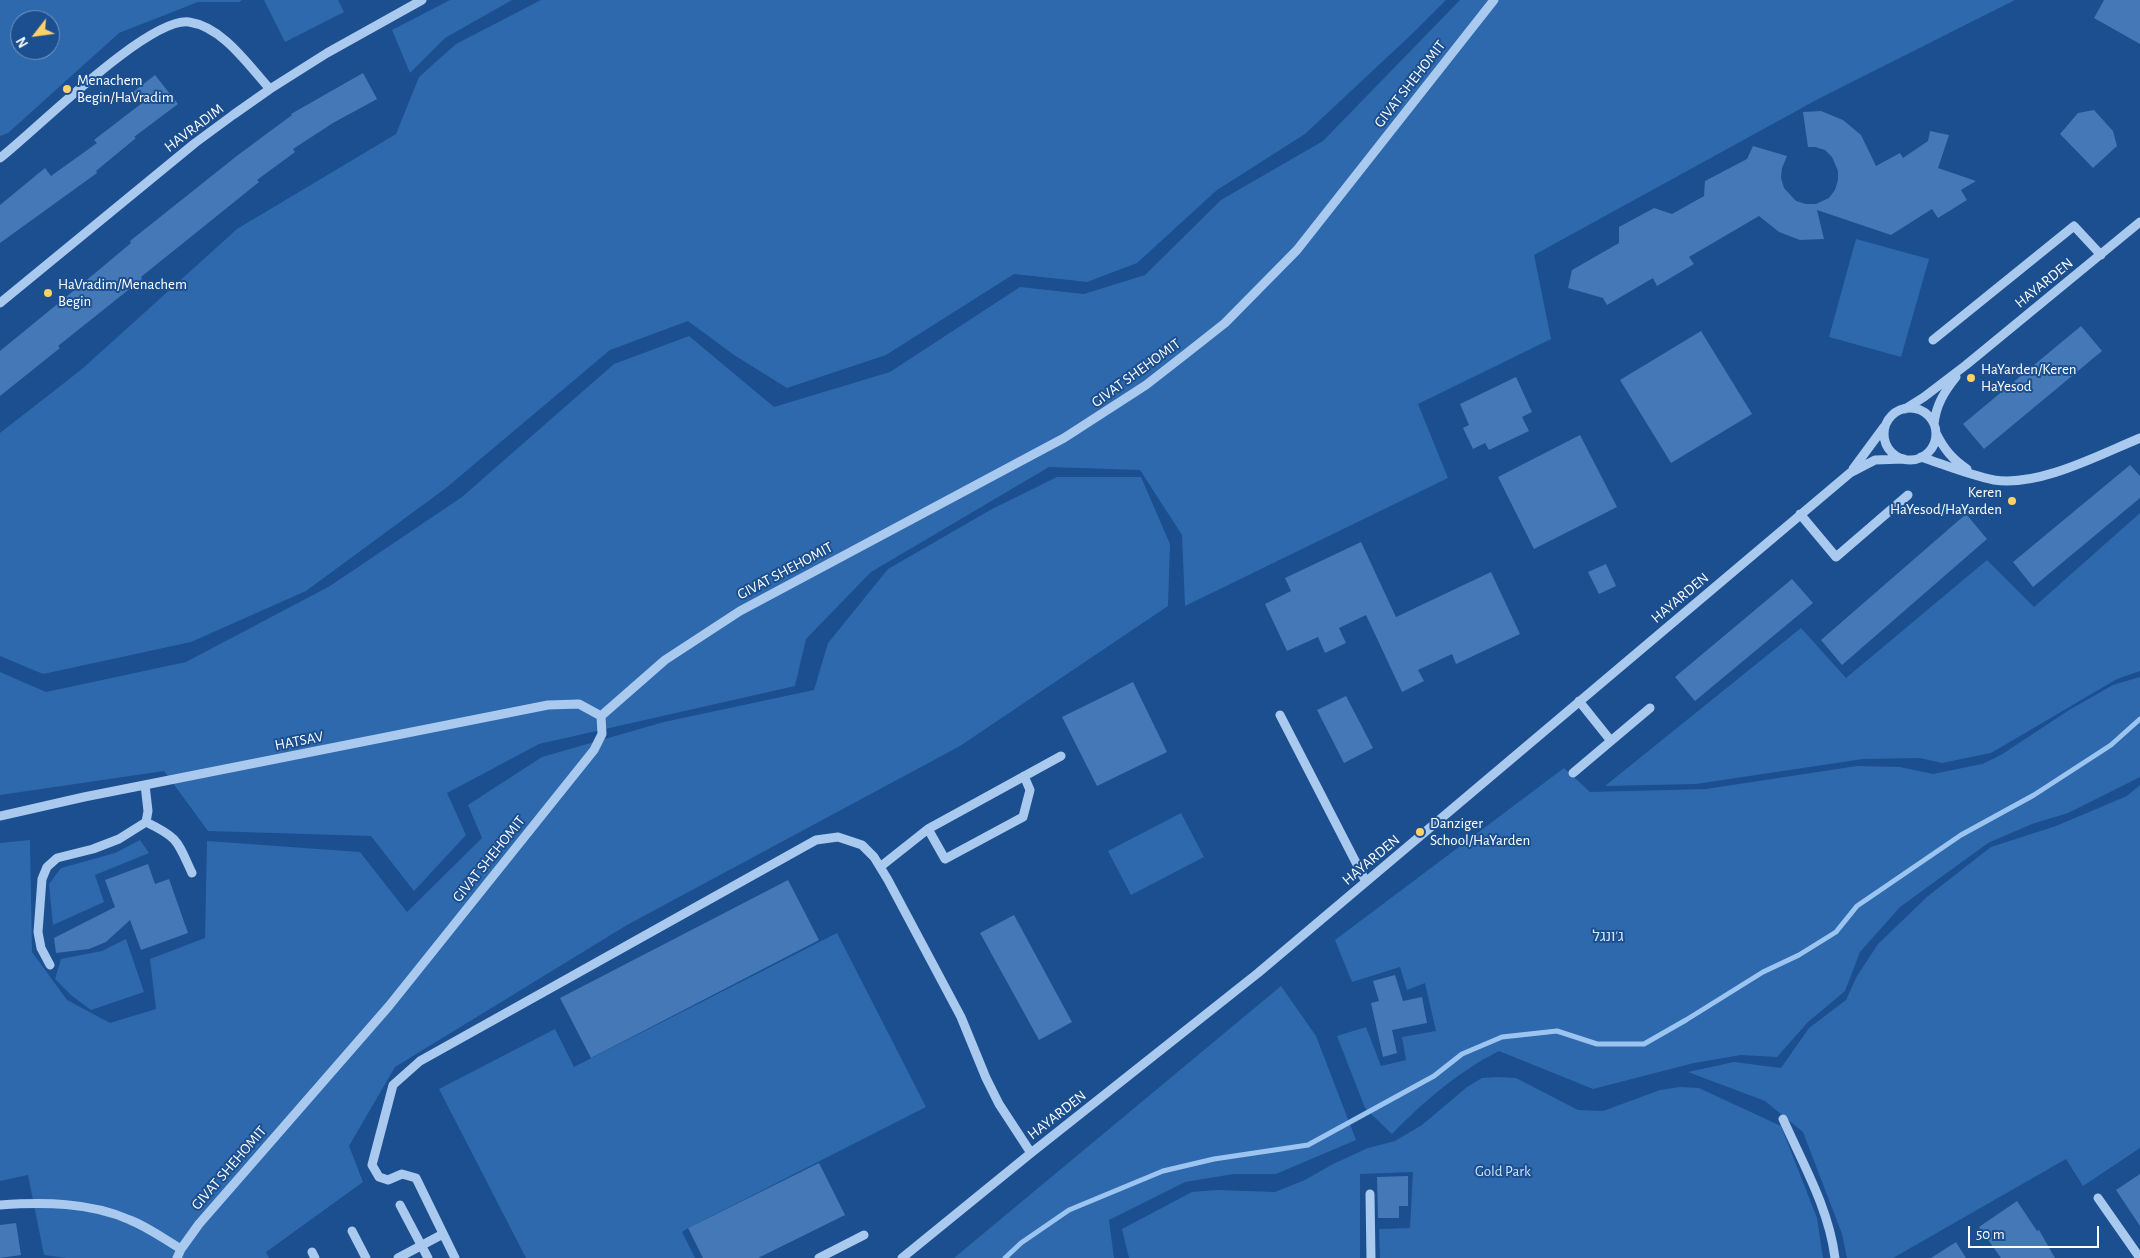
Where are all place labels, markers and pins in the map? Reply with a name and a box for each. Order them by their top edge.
place label: Menachem Begin/HaVradim [77,71,174,106]
marker: Menachem Begin/HaVradim [61,83,73,95]
place label: HaVradim/Menachem Begin [58,275,187,310]
marker: HaVradim/Menachem Begin [42,287,54,299]
place label: HaYarden/Keren HaYesod [1981,360,2077,395]
marker: HaYarden/Keren HaYesod [1965,372,1977,384]
place label: Keren HaYesod/HaYarden [1890,483,2002,518]
marker: Keren HaYesod/HaYarden [2006,495,2018,507]
place label: Danziger School/HaYarden [1430,814,1530,849]
marker: Danziger School/HaYarden [1414,826,1426,838]

